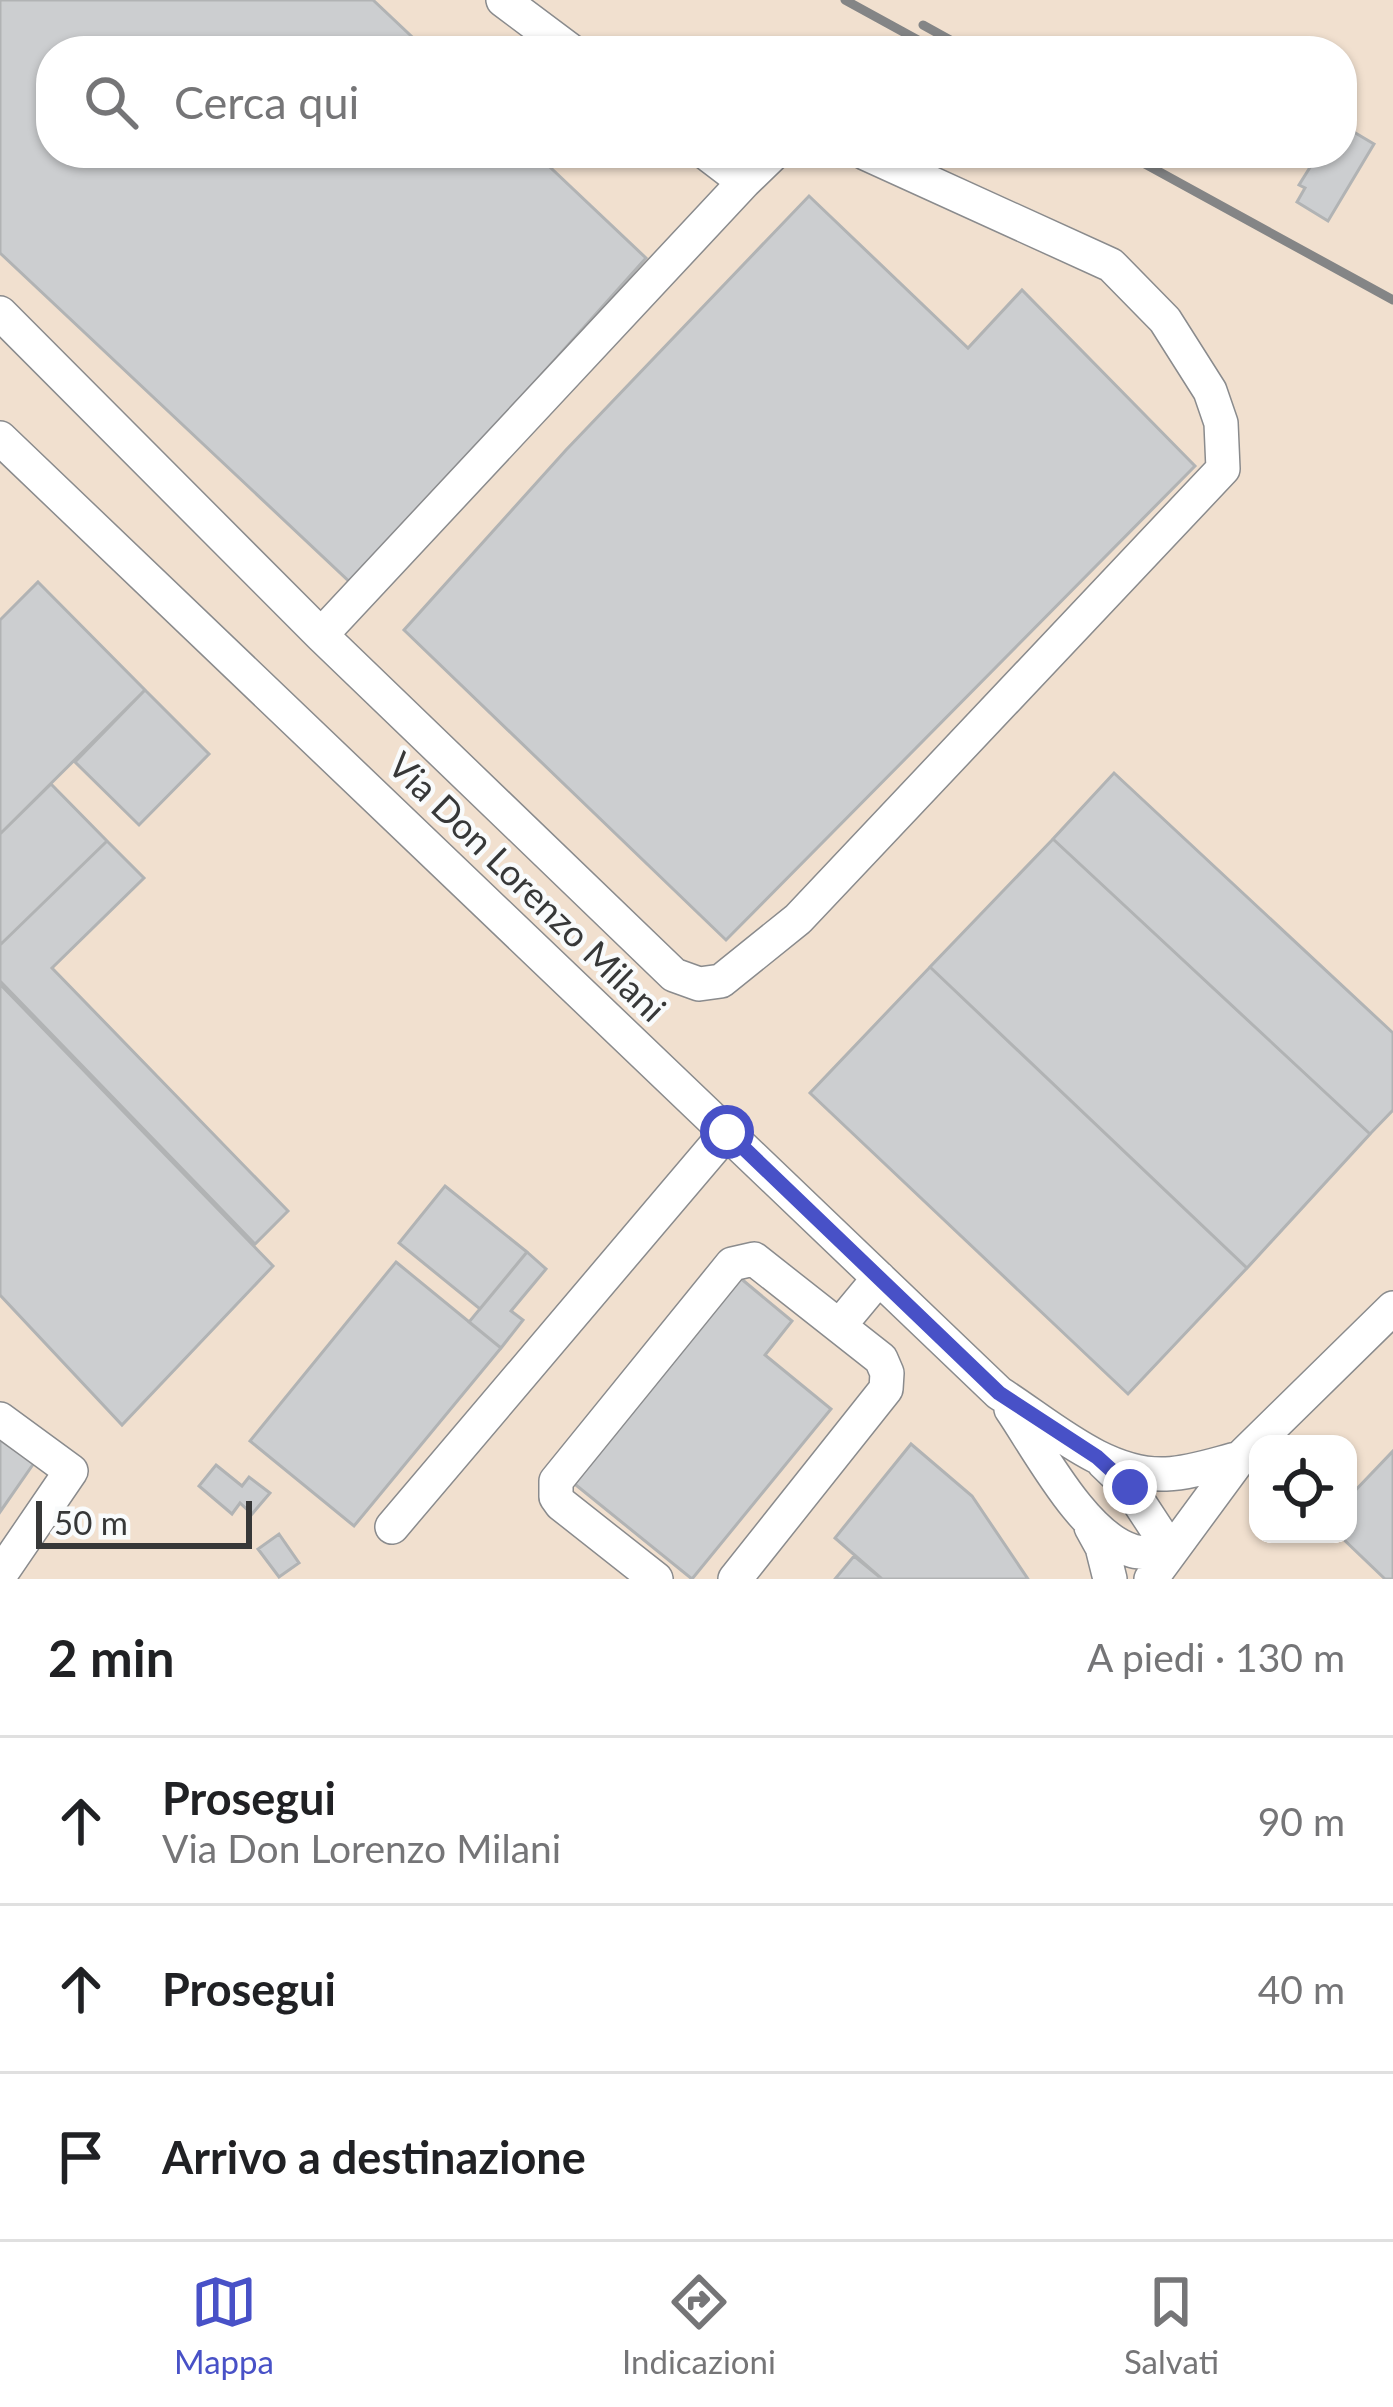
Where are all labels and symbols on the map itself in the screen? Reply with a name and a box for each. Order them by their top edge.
street label: Via Don Lorenzo Milani [380,742,676,1030]
route start [700,1105,754,1159]
route end [1103,1460,1157,1514]
scale bar [36,1495,252,1548]

